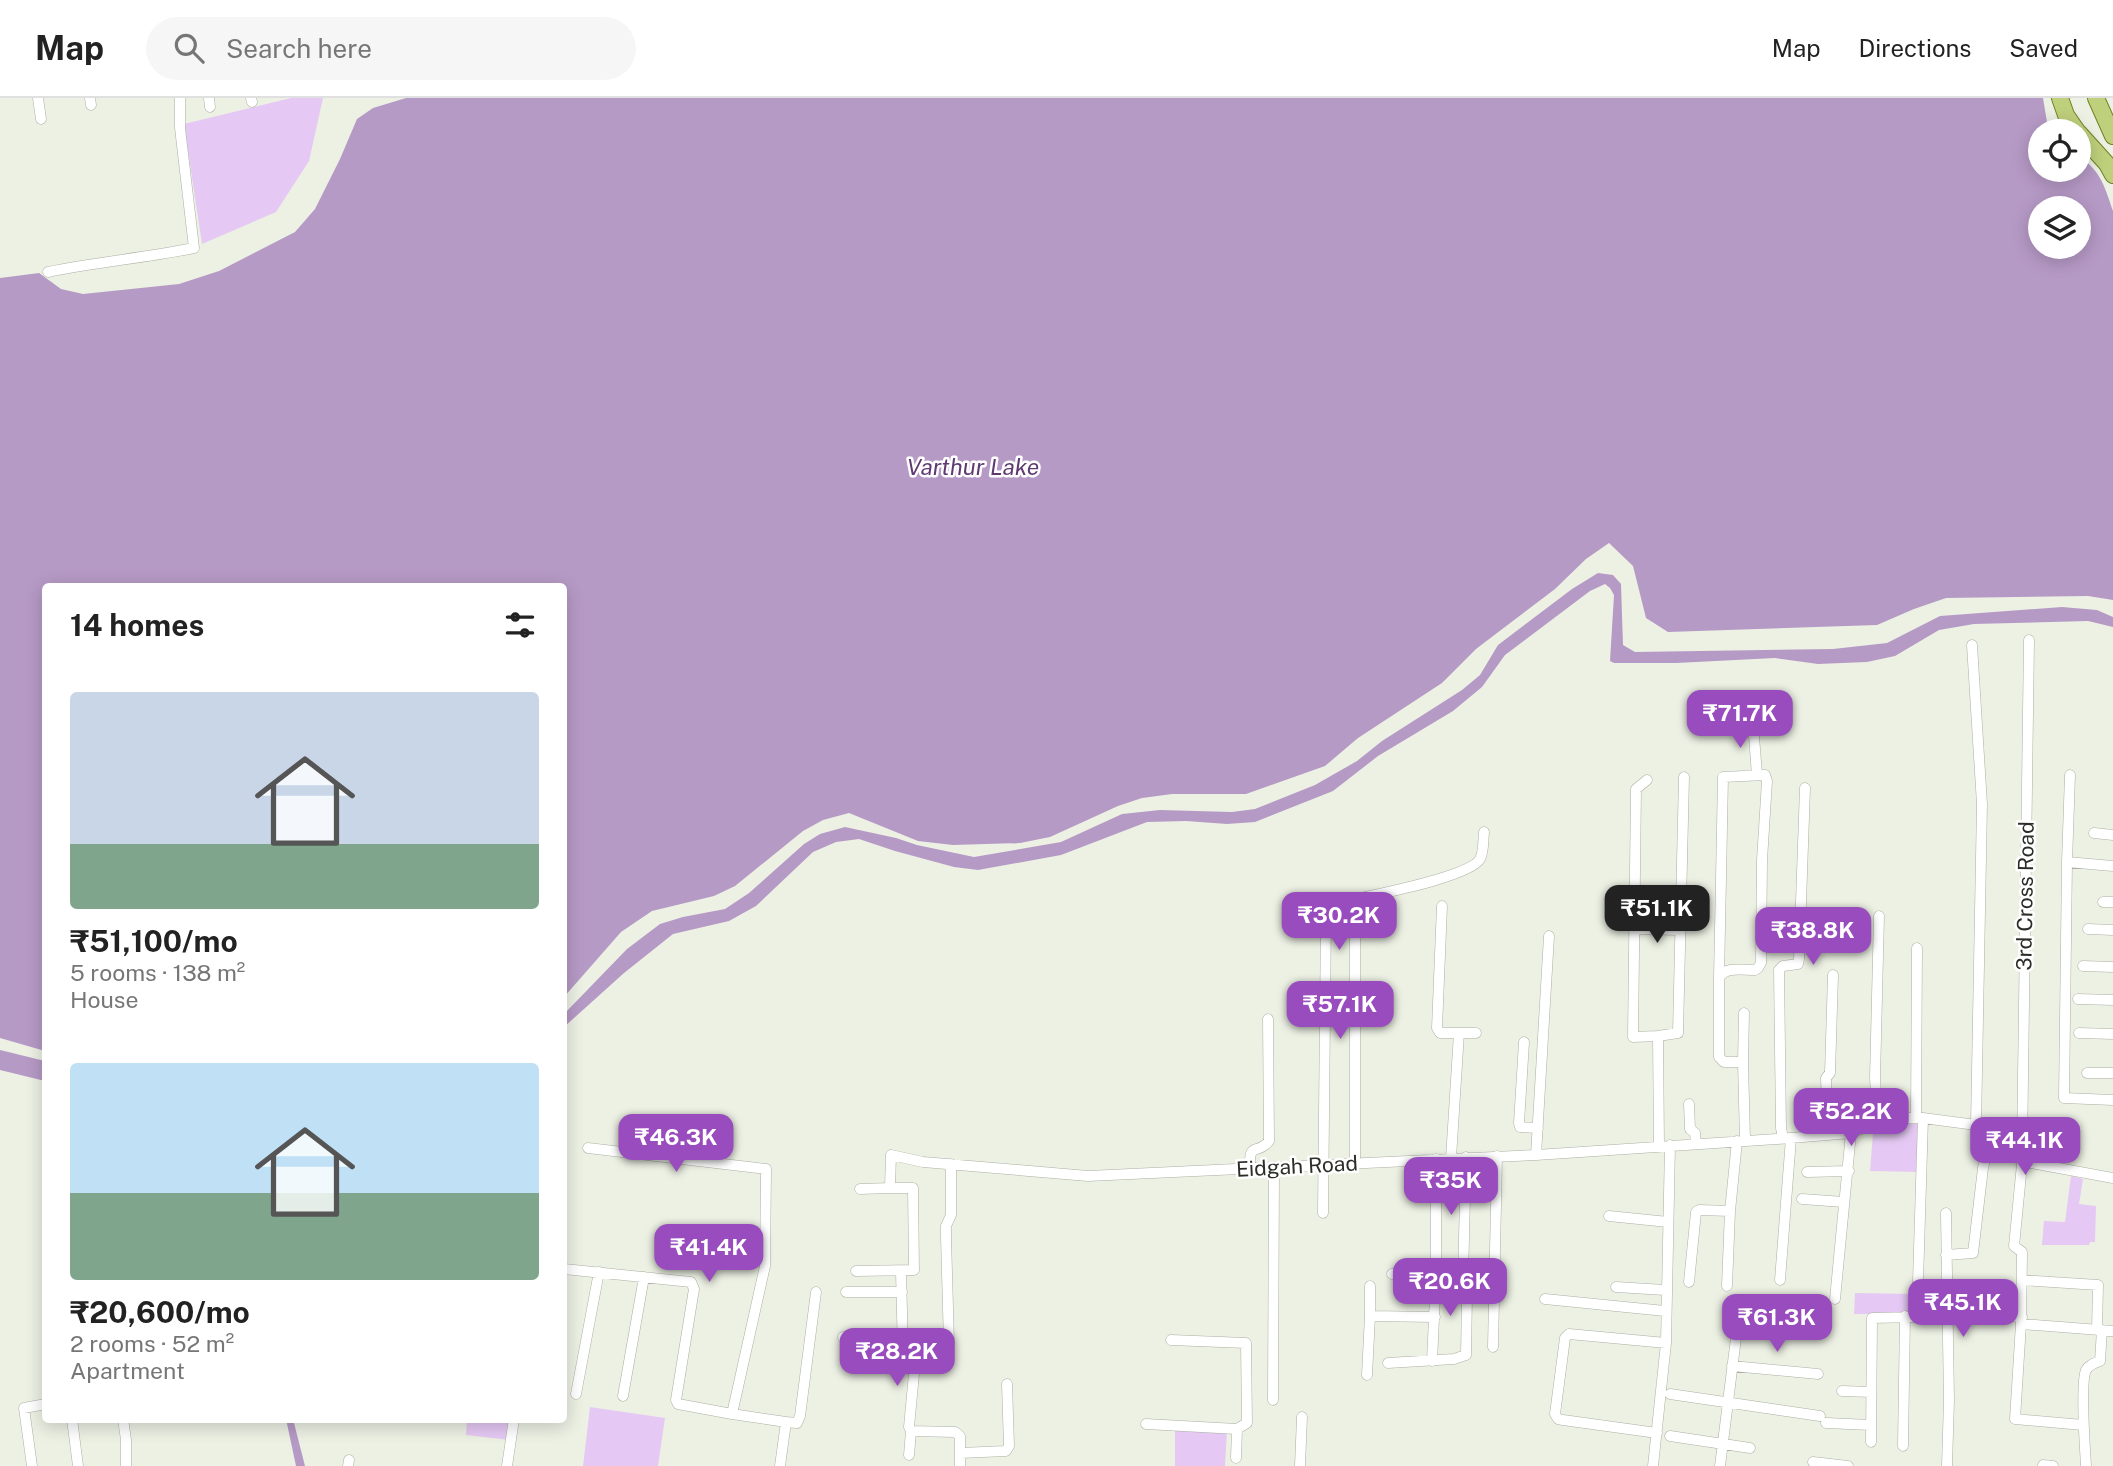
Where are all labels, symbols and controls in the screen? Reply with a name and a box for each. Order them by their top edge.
search box [146,17,636,80]
text: Map [35,29,104,67]
icon: search [170,29,208,67]
text: Search here [226,33,372,64]
text: Map [1772,34,1821,62]
text: Directions [1859,34,1971,62]
text: Saved [2009,34,2078,62]
map controls [2028,119,2091,259]
button: locate [2028,119,2091,182]
button: layers [2028,196,2091,259]
water label: Varthur Lake [907,453,1039,480]
icon: filters [501,606,539,644]
text: 14 homes [70,607,204,643]
pin: ₹71.7K [1683,690,1797,750]
text: ₹71.7K [1703,699,1777,726]
icon: home [242,738,368,864]
street label: 3rd Cross Road [2011,821,2039,971]
pin: ₹51.1K [1600,886,1714,945]
pin: ₹30.2K [1282,892,1396,952]
text: ₹51.1K [1621,894,1693,921]
text: ₹30.2K [1298,901,1380,928]
pin: ₹38.8K [1756,908,1870,967]
text: ₹38.8K [1771,916,1855,943]
text: ₹51,100/mo [70,923,238,959]
text: 5 rooms · 138 m² [70,959,245,986]
pin: ₹57.1K [1283,982,1397,1041]
text: House [70,986,138,1013]
text: ₹57.1K [1303,990,1377,1017]
pin: ₹52.2K [1794,1088,1908,1148]
text: ₹52.2K [1810,1097,1892,1124]
icon: home [242,1109,368,1235]
pin: ₹46.3K [619,1114,733,1174]
pin: ₹44.1K [1968,1118,2082,1177]
text: ₹46.3K [634,1123,718,1150]
text: ₹44.1K [1986,1126,2064,1153]
street label: Eidgah Road [1236,1150,1358,1182]
pin: ₹35K [1410,1158,1492,1217]
text: ₹35K [1420,1166,1482,1193]
pin: ₹41.4K [652,1224,766,1284]
text: ₹41.4K [670,1233,748,1260]
pin: ₹20.6K [1393,1258,1507,1318]
text: ₹20.6K [1409,1267,1491,1294]
pin: ₹45.1K [1906,1280,2020,1339]
text: ₹45.1K [1924,1288,2002,1315]
text: ₹20,600/mo [70,1294,250,1330]
pin: ₹61.3K [1720,1294,1834,1354]
text: ₹61.3K [1738,1303,1816,1330]
pin: ₹28.2K [840,1328,954,1388]
text: 2 rooms · 52 m² [70,1330,234,1357]
text: ₹28.2K [856,1337,938,1364]
text: Apartment [70,1357,185,1384]

